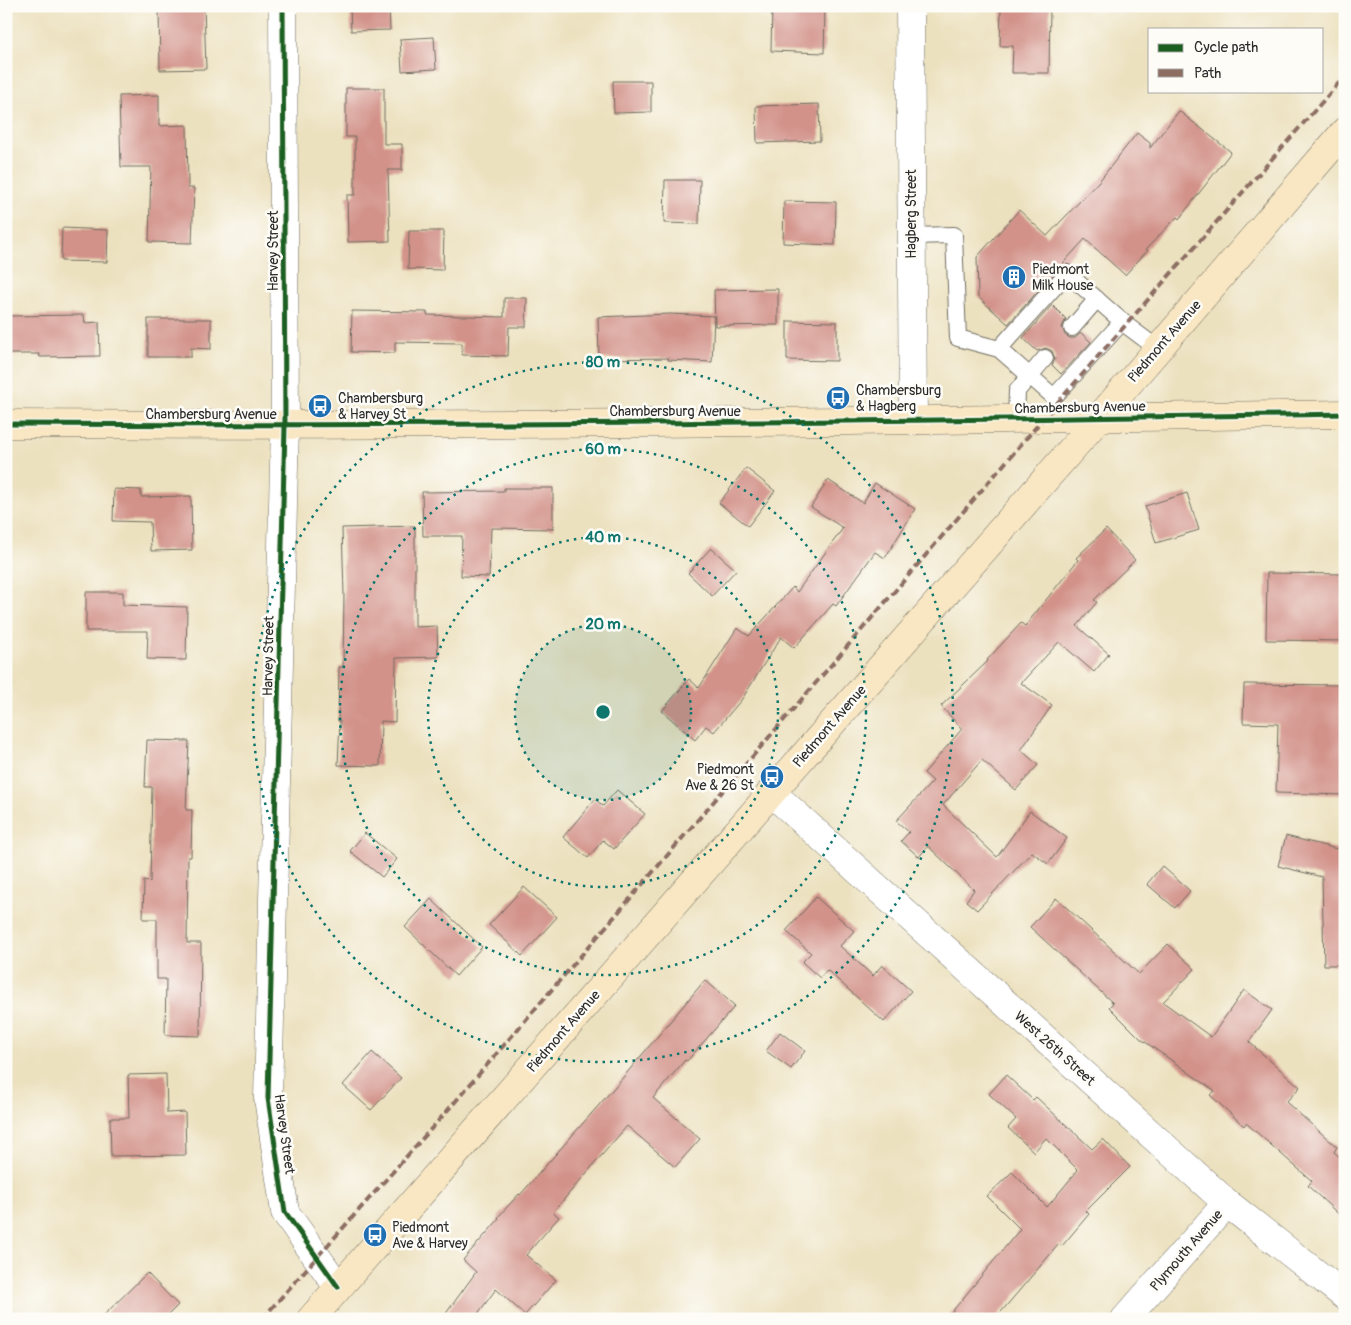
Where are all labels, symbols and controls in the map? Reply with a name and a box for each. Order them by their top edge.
legend [1148,28,1324,92]
text: Cycle path [1194,38,1258,57]
text: Path [1194,64,1221,83]
street label: Hagberg Street [903,169,920,259]
street label: Harvey Street [265,210,282,291]
place label: Piedmont Milk House [1032,261,1093,294]
building icon: Piedmont Milk House [1001,264,1027,290]
street label: Piedmont Avenue [1124,297,1205,386]
text: 80 m [586,353,620,372]
place label: Chambersburg & Hagberg [856,382,941,415]
bus stop icon: Chambersburg & Hagberg [825,385,851,411]
place label: Chambersburg & Harvey St [338,390,423,423]
bus stop icon: Chambersburg & Harvey St [307,393,333,419]
street label: Chambersburg Avenue [1014,398,1146,417]
street label: Chambersburg Avenue [609,403,741,420]
street label: Chambersburg Avenue [145,406,277,423]
text: 60 m [585,440,621,459]
text: 40 m [585,528,621,547]
street label: Harvey Street [259,615,278,696]
text: 20 m [585,615,621,634]
street label: Piedmont Avenue [789,682,870,771]
centre of rings [594,703,612,721]
place label: Piedmont Ave & 26 St [685,761,754,794]
bus stop icon: Piedmont Ave & 26 St [759,764,785,790]
street label: Piedmont Avenue [523,987,604,1076]
street label: West 26th Street [1011,1008,1099,1089]
street label: Harvey Street [270,1093,299,1175]
street label: Plymouth Avenue [1146,1206,1226,1295]
place label: Piedmont Ave & Harvey [392,1219,468,1252]
bus stop icon: Piedmont Ave & Harvey [362,1222,388,1248]

